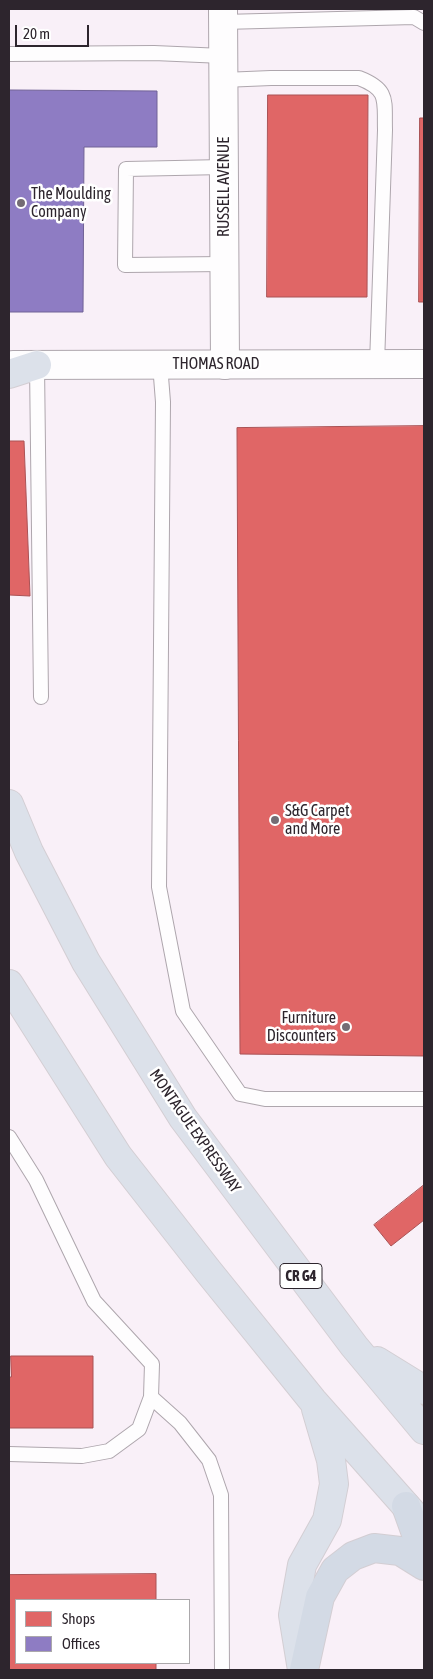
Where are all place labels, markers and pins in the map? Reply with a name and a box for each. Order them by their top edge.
place label: The Moulding Company [31,184,111,222]
marker: The Moulding Company [15,197,27,209]
place label: S&G Carpet and More [285,801,350,839]
marker: S&G Carpet and More [269,814,281,826]
place label: Furniture Discounters [267,1008,336,1046]
marker: Furniture Discounters [340,1021,352,1033]

